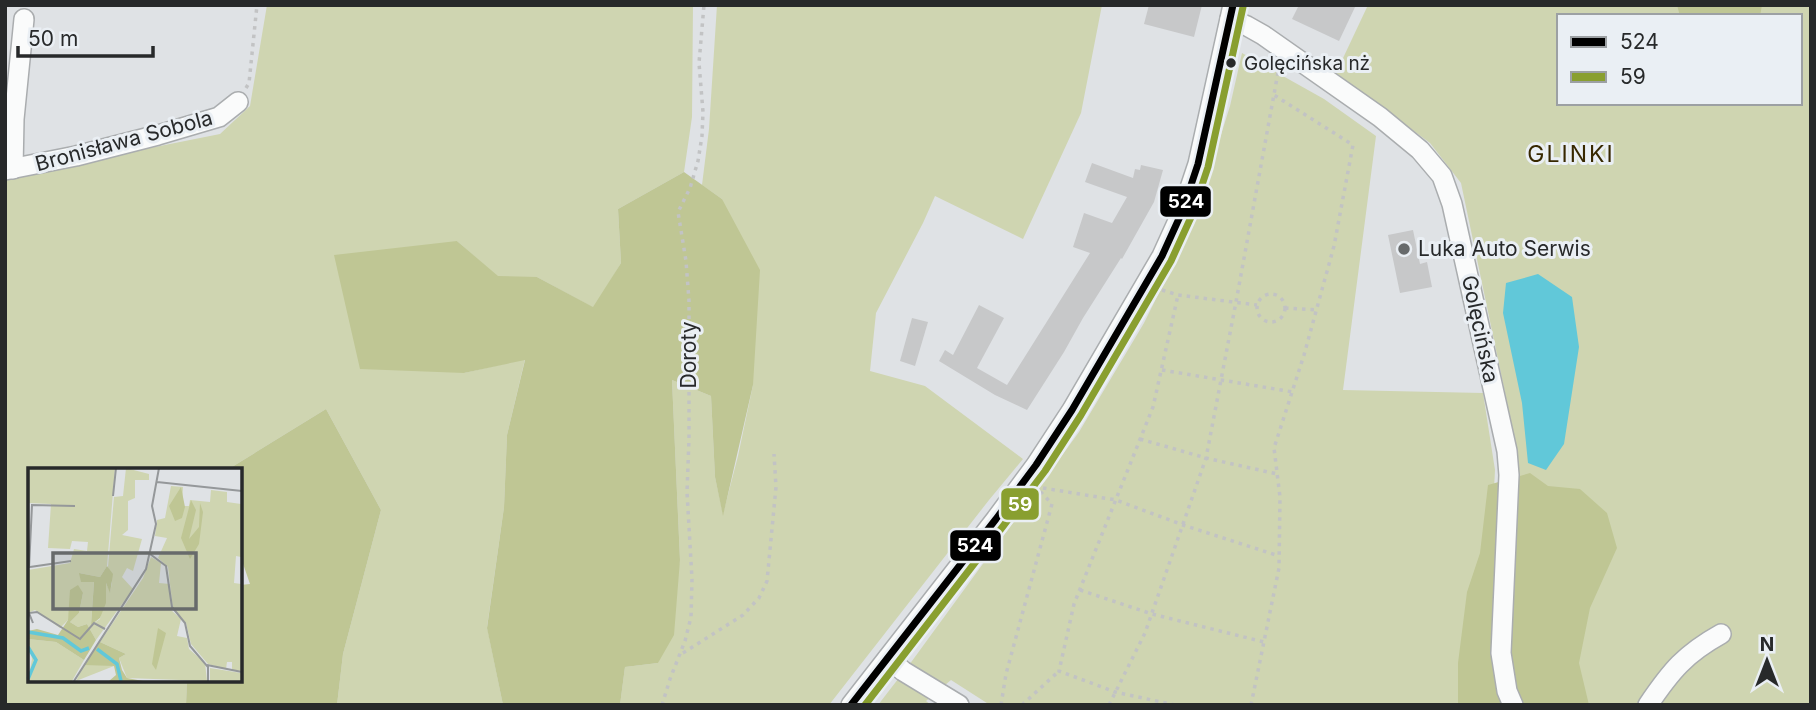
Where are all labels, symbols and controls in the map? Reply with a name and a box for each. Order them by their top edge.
scale bar [18,14,152,58]
legend [1557,14,1802,105]
text: 50 m [28,26,78,51]
text: 524 [1620,29,1659,54]
place label: Golęcińska nż [1244,52,1370,75]
marker: Golęcińska nż [1224,56,1238,70]
text: 59 [1620,64,1646,89]
street label: Bronisława Sobola [32,105,215,176]
district label: GLINKI [1527,140,1615,168]
line badge: 524 [1159,185,1212,218]
text: 524 [1168,190,1204,213]
place label: Luka Auto Serwis [1418,236,1591,261]
marker: Luka Auto Serwis [1396,241,1412,257]
street label: Golęcińska [1457,273,1504,385]
street label: Doroty [676,321,701,388]
inset map [28,468,242,682]
line badge: 59 [1000,487,1040,521]
text: 59 [1008,493,1032,516]
line badge: 524 [949,529,1002,562]
text: 524 [957,534,993,557]
north arrow [1732,626,1802,696]
text: N [1760,633,1774,656]

